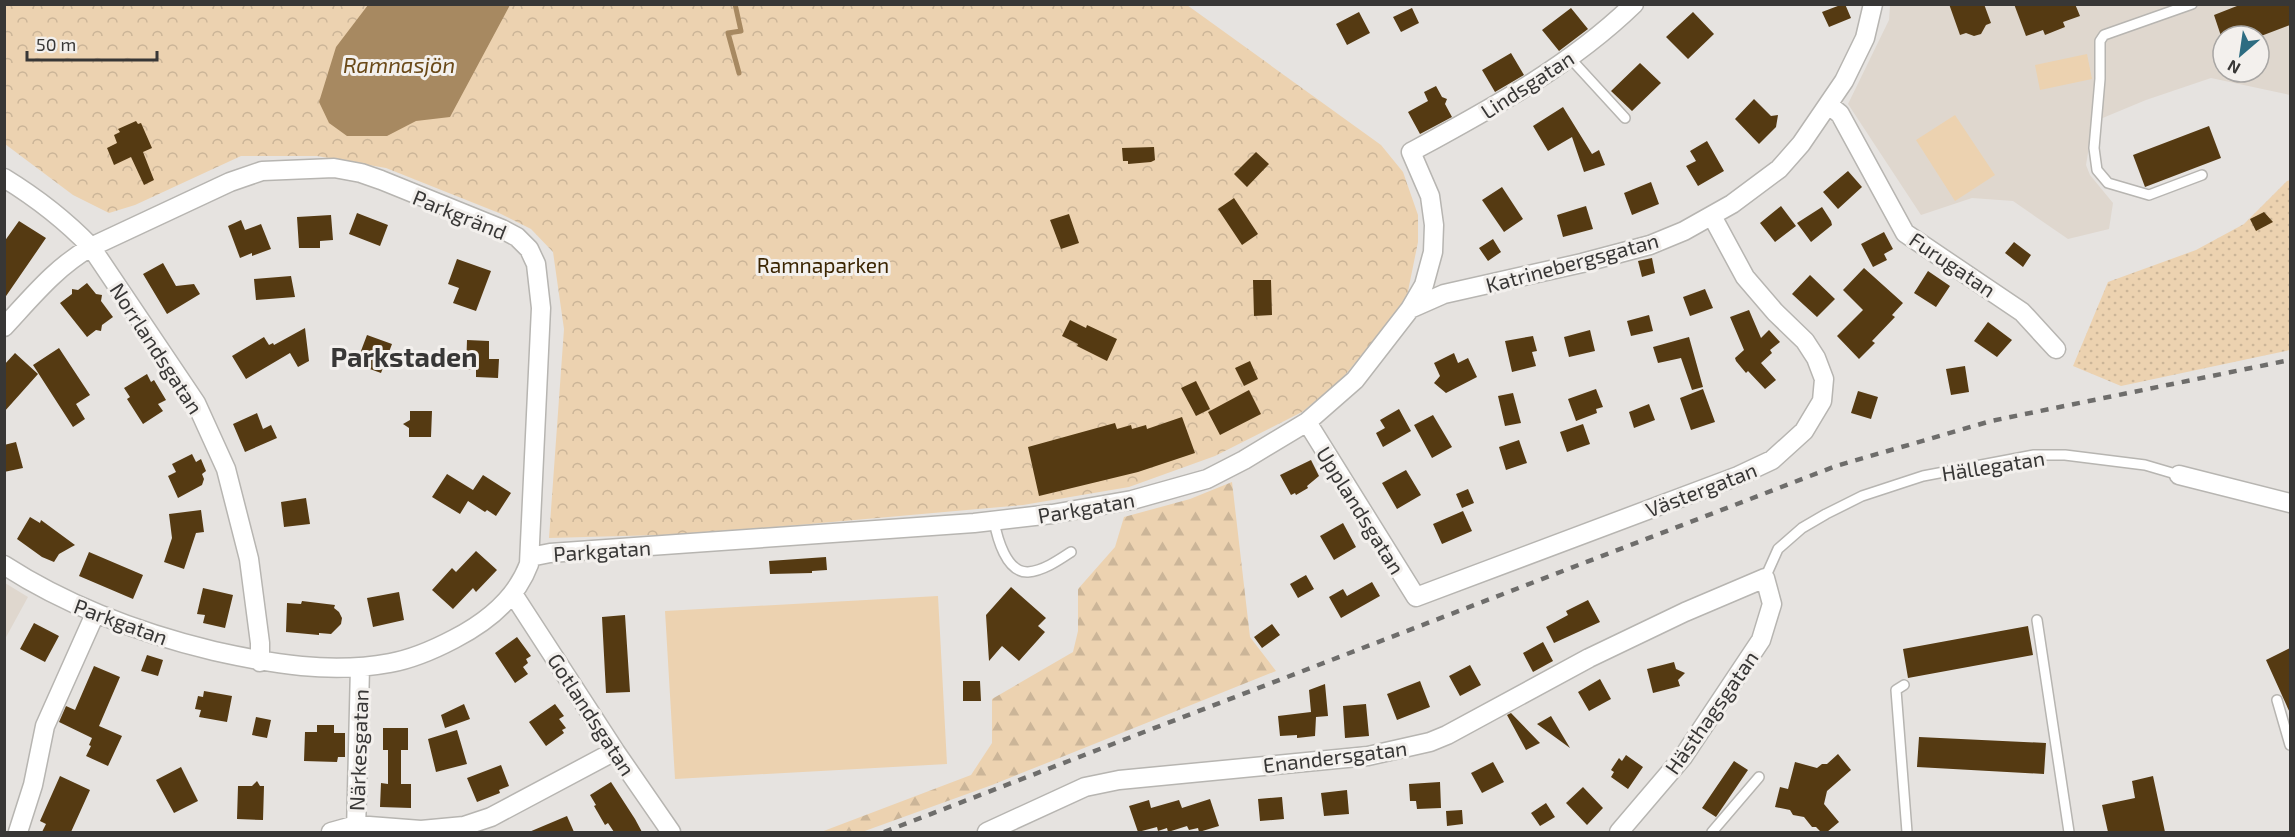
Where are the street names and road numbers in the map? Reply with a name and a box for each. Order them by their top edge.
street label: Lindsgatan [1476,45,1578,123]
street label: Parkgränd [409,184,511,244]
street label: Furugatan [1905,226,2001,302]
street label: Katrinebergsgatan [1483,227,1661,297]
street label: Norrlandsgatan [105,278,209,418]
street label: Upplandsgatan [1312,442,1410,578]
street label: Hällegatan [1940,445,2046,485]
street label: Västergatan [1642,456,1760,522]
street label: Parkgatan [1036,486,1136,528]
street label: Parkgatan [552,534,652,566]
street label: Parkgatan [71,593,171,649]
street label: Hästhagsgatan [1659,645,1763,779]
street label: Gotlandsgatan [543,648,641,780]
street label: Närkesgatan [343,689,373,811]
street label: Enandersgatan [1262,735,1408,777]

